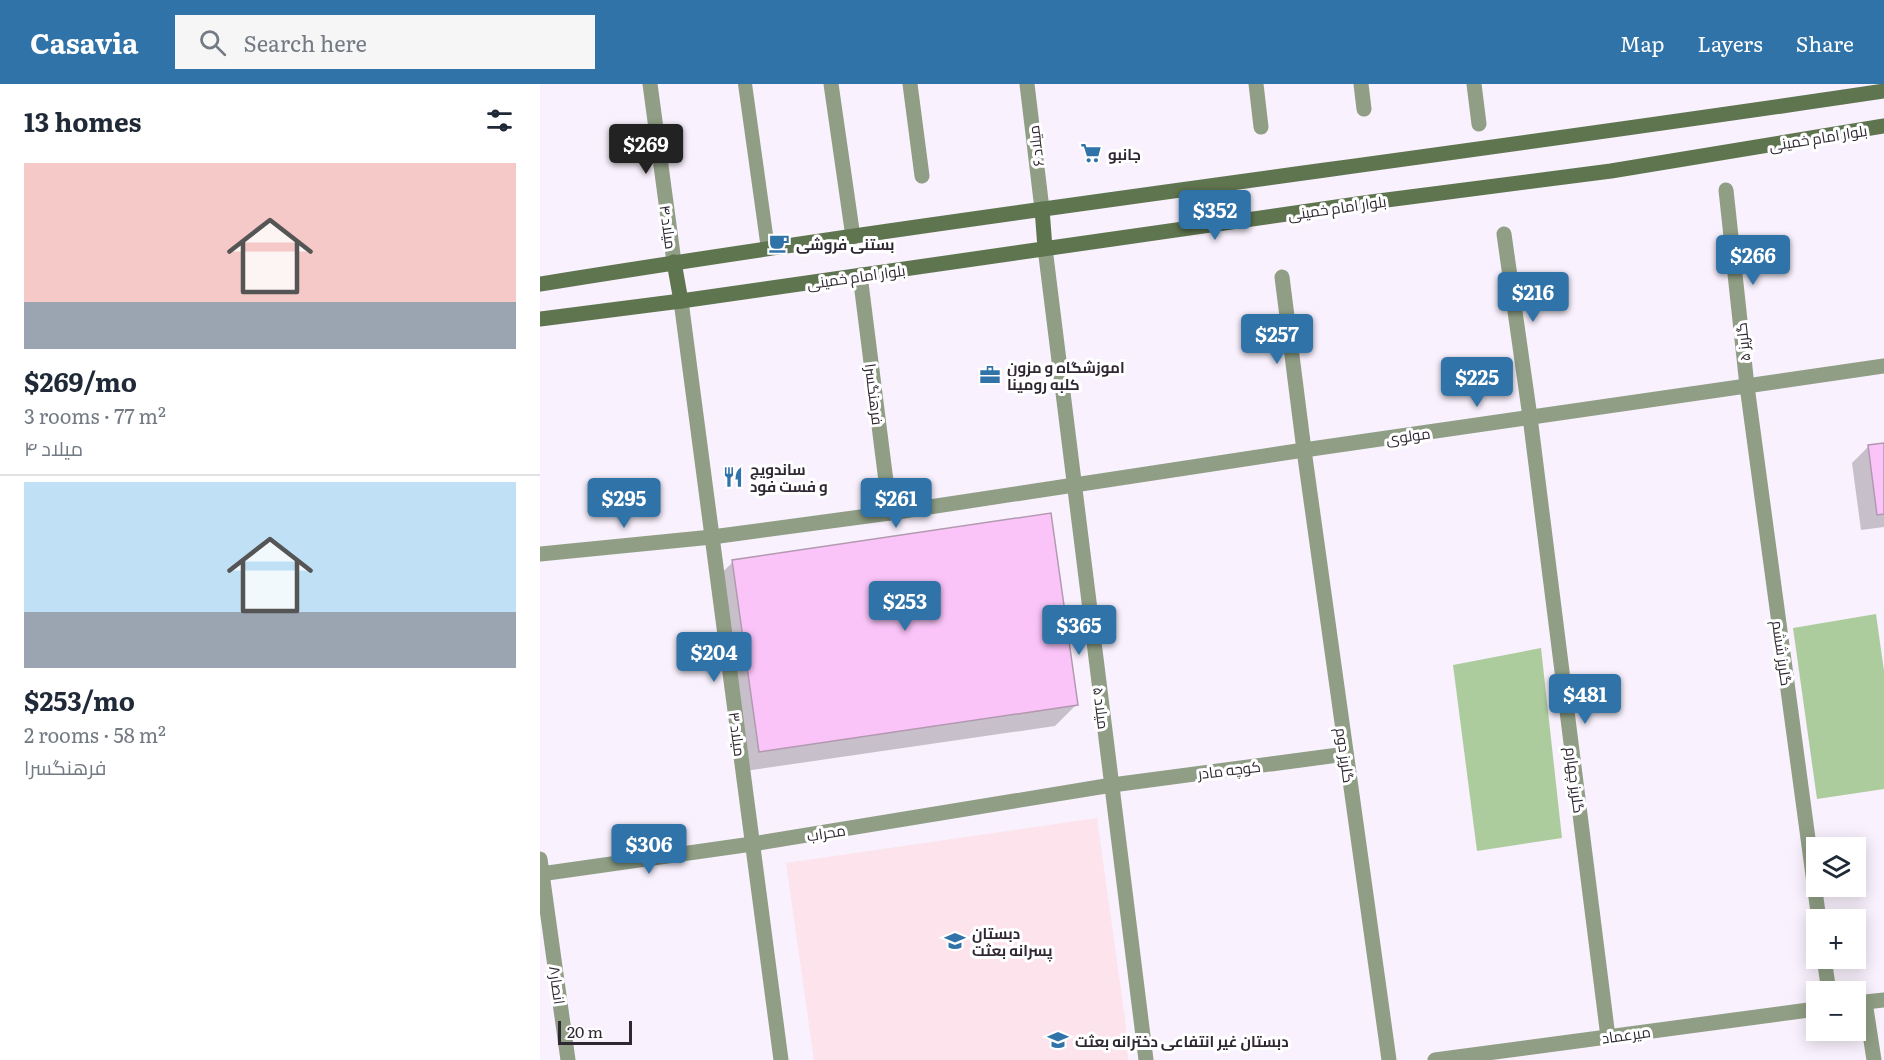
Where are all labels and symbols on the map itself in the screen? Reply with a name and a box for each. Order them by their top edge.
street label: بلوار امام خمینی [1767,118,1869,156]
pin: $269 [610,124,682,175]
street label: میلاد ۶ [1021,124,1049,168]
supermarket icon: جانبو [1079,141,1103,165]
place label: جانبو [1108,142,1141,165]
street label: بلوار امام خمینی [1286,189,1388,225]
pin: $352 [1179,190,1251,241]
street label: میلاد ۴ [655,203,683,251]
cafe icon: بستنی فروشی [767,231,791,255]
place label: بستنی فروشی [796,232,895,255]
pin: $266 [1717,235,1789,286]
street label: بلوار امام خمینی [805,258,907,294]
pin: $216 [1497,272,1569,323]
pin: $257 [1241,314,1313,365]
street label: گلریز ۵ [1729,321,1755,363]
place label: اموزشگاه و مزون کلبه رومینا [1007,355,1125,395]
pin: $225 [1441,357,1513,408]
street label: فرهنگسرا [860,362,890,426]
office icon: اموزشگاه و مزون کلبه رومینا [978,363,1002,387]
street label: مولوی [1384,421,1432,449]
place label: ساندویچ و فست فود [750,457,828,497]
restaurant icon: ساندویچ و فست فود [721,465,745,489]
pin: $295 [588,478,660,529]
pin: $261 [860,478,932,529]
pin: $253 [869,581,941,632]
pin: $365 [1043,605,1115,656]
street label: گلریز ششم [1767,619,1799,687]
pin: $204 [678,632,750,683]
pin: $481 [1549,674,1621,725]
street label: میلاد ۵ [1088,685,1116,731]
street label: میلاد ۳ [724,710,752,758]
street label: گلریز دوم [1331,726,1361,784]
street label: گلریز چهارم [1561,745,1591,815]
street label: کوچه مادر [1195,754,1262,784]
street label: محراب [805,818,847,846]
pin: $306 [613,824,685,875]
place label: دبستان پسرانه بعثت [972,921,1053,962]
school or university icon: دبستان پسرانه بعثت [943,929,967,953]
street label: انصار۸ [544,964,572,1006]
scale bar [558,1018,632,1046]
street label: میرعماد [1600,1019,1652,1049]
school or university icon: دبستان غیر انتفاعی دخترانه بعثت [1046,1028,1070,1052]
place label: دبستان غیر انتفاعی دخترانه بعثت [1075,1029,1289,1052]

